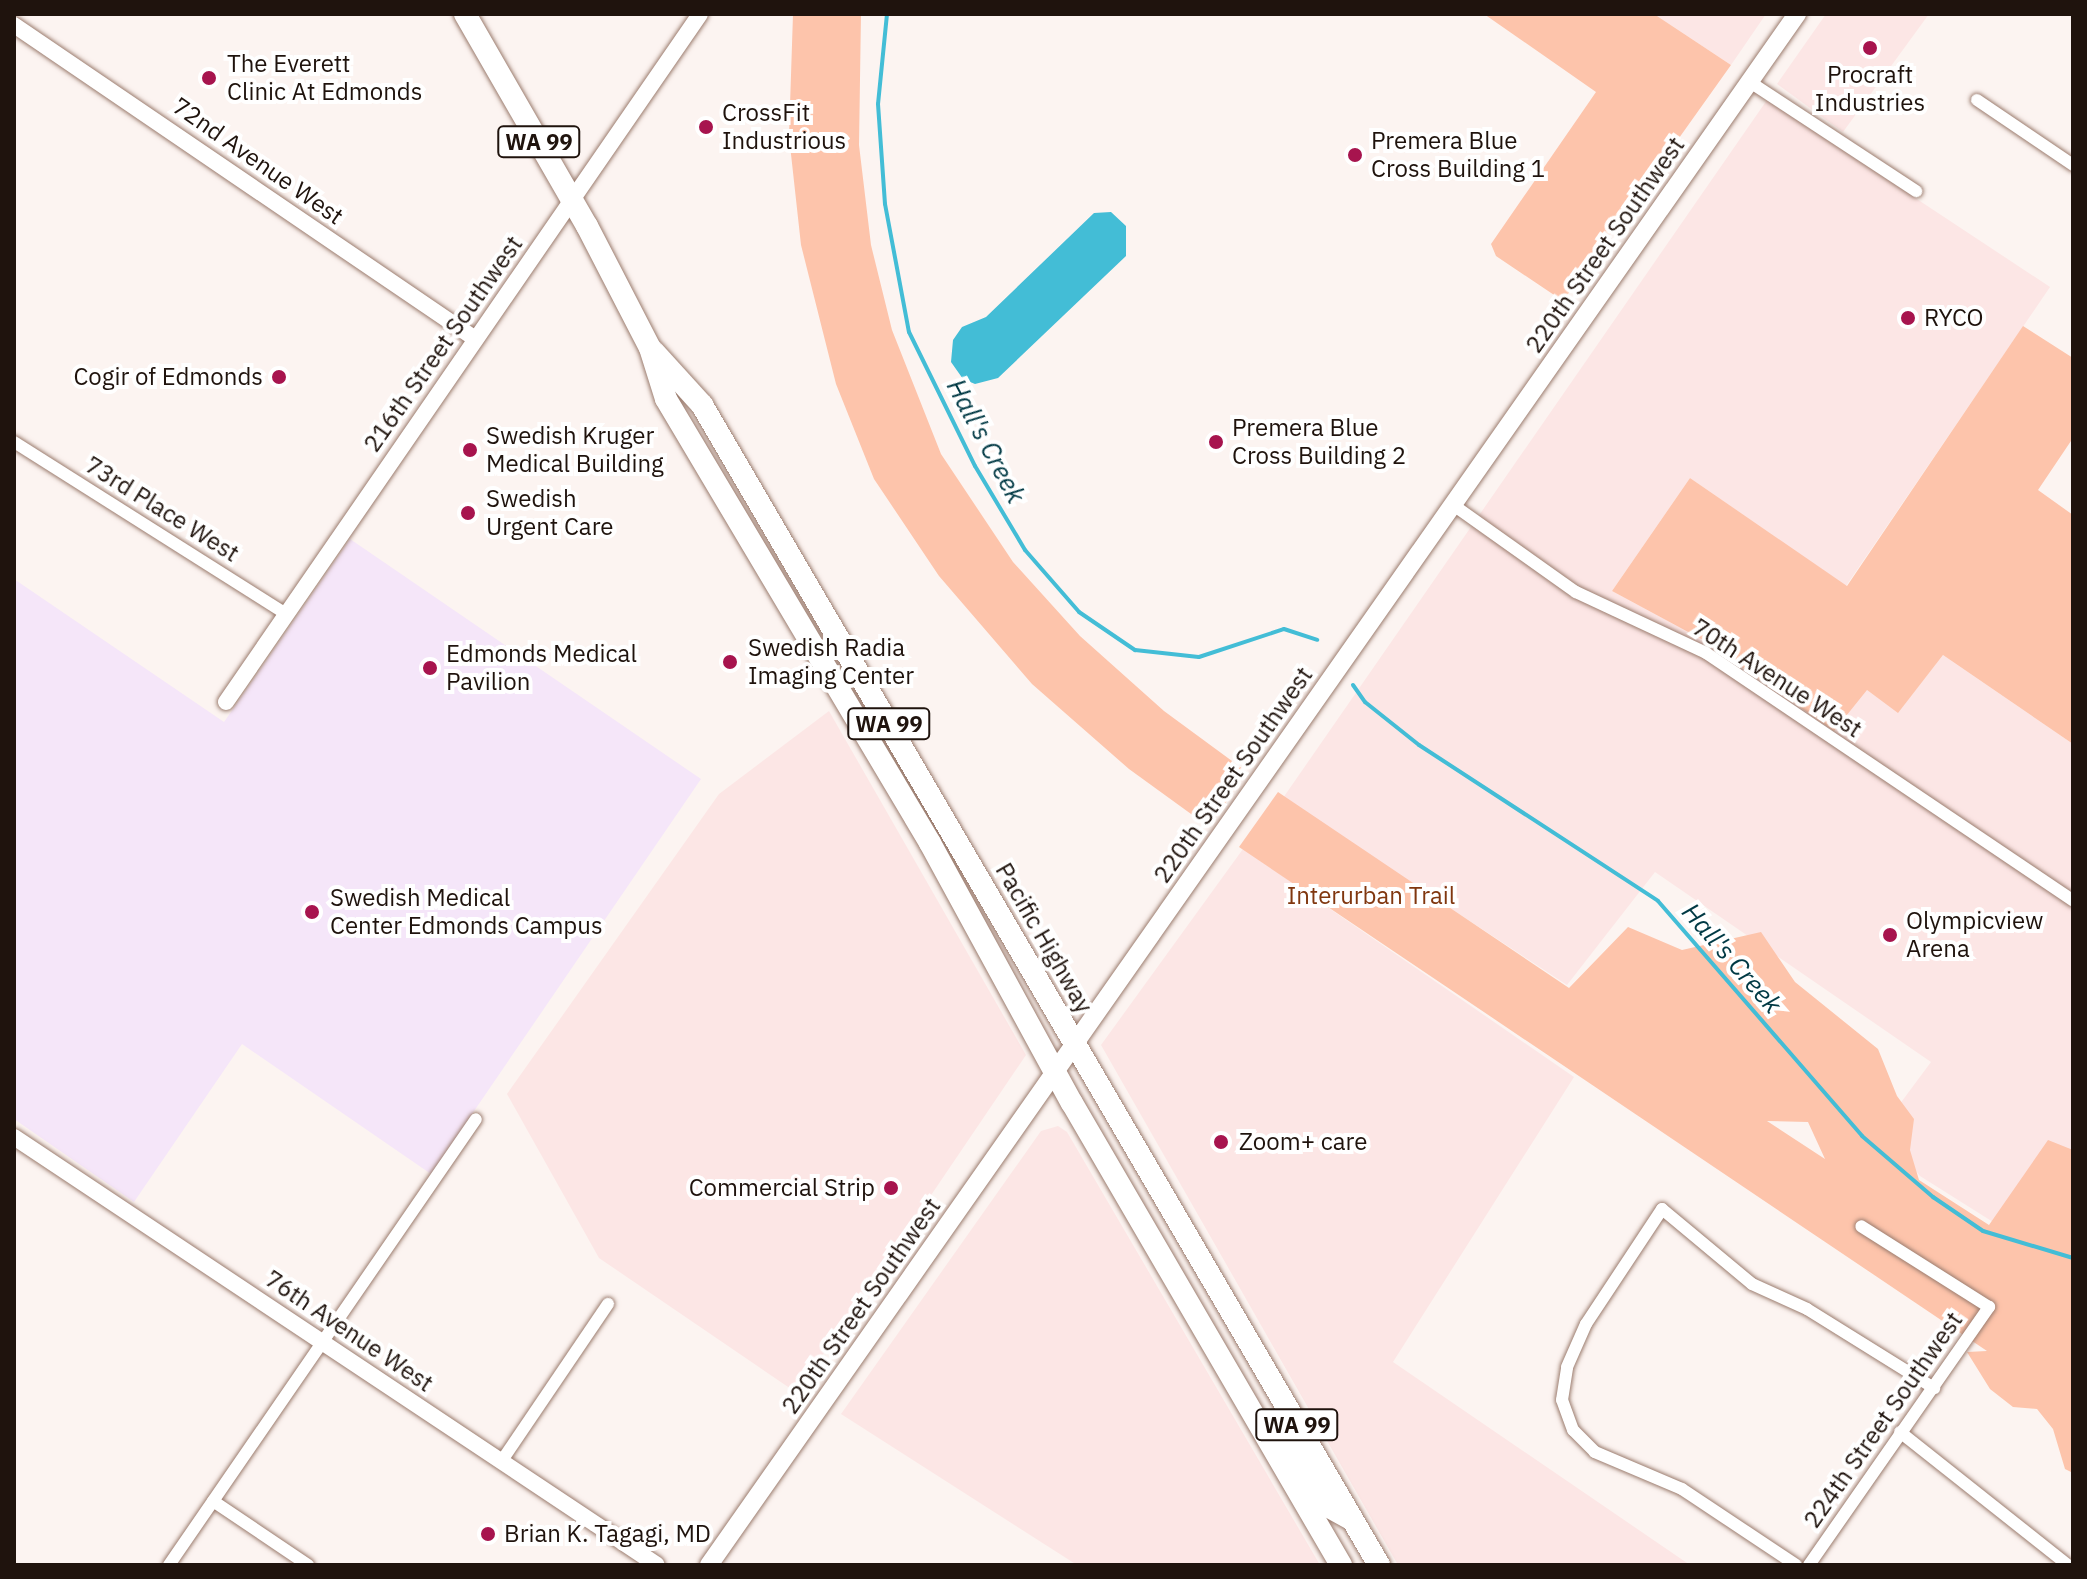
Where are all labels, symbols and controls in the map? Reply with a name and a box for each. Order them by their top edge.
marker: Procraft Industries [1861,39,1879,57]
place label: The Everett Clinic At Edmonds [227,50,422,106]
place label: Procraft Industries [1815,61,1925,117]
marker: The Everett Clinic At Edmonds [198,67,220,89]
street label: 72nd Avenue West [167,91,349,231]
place label: CrossFit Industrious [722,99,846,155]
marker: CrossFit Industrious [697,118,715,136]
road number: WA 99 [497,124,581,160]
place label: Premera Blue Cross Building 1 [1371,127,1545,183]
street label: 220th Street Southwest [1520,132,1690,358]
marker: Premera Blue Cross Building 1 [1346,146,1364,164]
street label: 216th Street Southwest [358,231,528,457]
place label: RYCO [1924,304,1984,332]
marker: RYCO [1899,309,1917,327]
place label: Cogir of Edmonds [73,363,263,391]
marker: Cogir of Edmonds [270,368,288,386]
water label: Hall's Creek [940,374,1032,508]
place label: Premera Blue Cross Building 2 [1232,414,1406,470]
place label: Swedish Kruger Medical Building [486,422,664,478]
marker: Premera Blue Cross Building 2 [1207,433,1225,451]
marker: Swedish Kruger Medical Building [461,441,479,459]
street label: 73rd Place West [80,450,244,568]
place label: Swedish Urgent Care [486,485,614,541]
marker: Swedish Urgent Care [457,502,479,524]
street label: 70th Avenue West [1687,612,1867,744]
place label: Swedish Radia Imaging Center [748,634,914,690]
place label: Edmonds Medical Pavilion [446,640,637,696]
marker: Swedish Radia Imaging Center [719,651,741,673]
marker: Edmonds Medical Pavilion [421,659,439,677]
street label: 220th Street Southwest [1148,662,1318,888]
road number: WA 99 [847,706,931,742]
street label: Pacific Highway [989,858,1099,1018]
park label: Interurban Trail [1287,882,1455,910]
place label: Swedish Medical Center Edmonds Campus [330,884,603,940]
water label: Hall's Creek [1676,896,1788,1020]
marker: Swedish Medical Center Edmonds Campus [301,901,323,923]
place label: Olympicview Arena [1906,907,2043,963]
marker: Olympicview Arena [1881,926,1899,944]
place label: Zoom+ care [1239,1128,1367,1156]
marker: Zoom+ care [1210,1131,1232,1153]
place label: Commercial Strip [689,1174,875,1202]
marker: Commercial Strip [882,1179,900,1197]
street label: 220th Street Southwest [776,1193,946,1419]
street label: 76th Avenue West [260,1264,438,1398]
street label: 224th Street Southwest [1798,1307,1968,1533]
road number: WA 99 [1255,1407,1339,1443]
place label: Brian K. Tagagi, MD [504,1520,711,1548]
marker: Brian K. Tagagi, MD [479,1525,497,1543]

